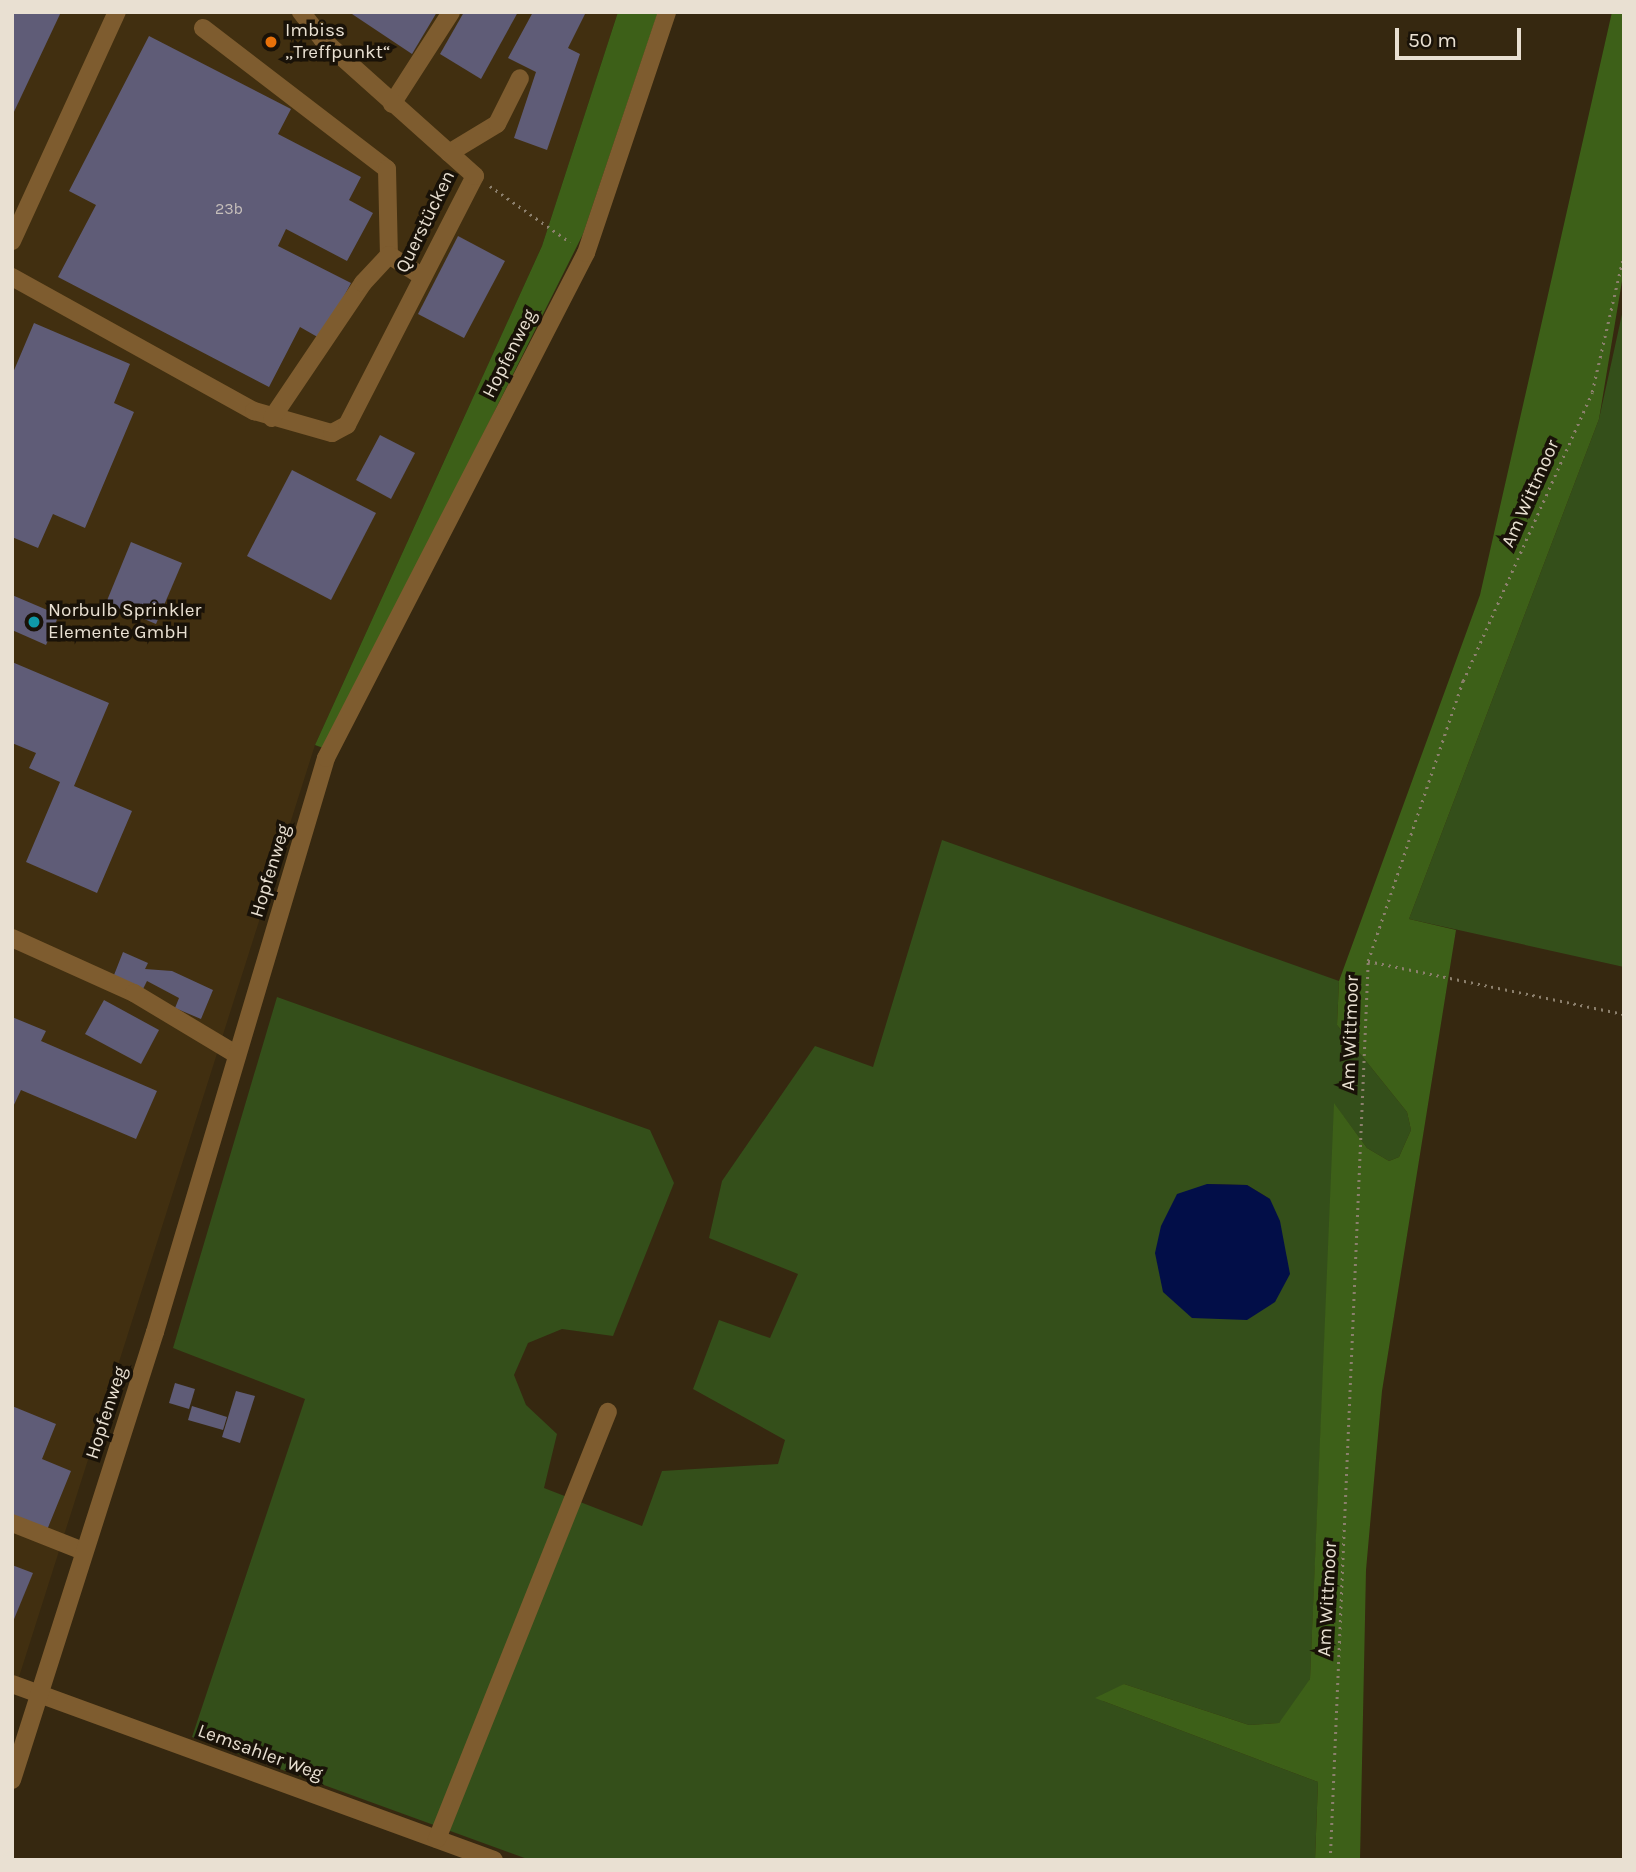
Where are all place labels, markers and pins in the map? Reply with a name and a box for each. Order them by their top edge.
place label: Imbiss „Treffpunkt“ [285,20,391,64]
marker: Imbiss „Treffpunkt“ [263,34,279,50]
place label: Norbulb Sprinkler Elemente GmbH [48,600,201,644]
marker: Norbulb Sprinkler Elemente GmbH [26,614,42,630]

